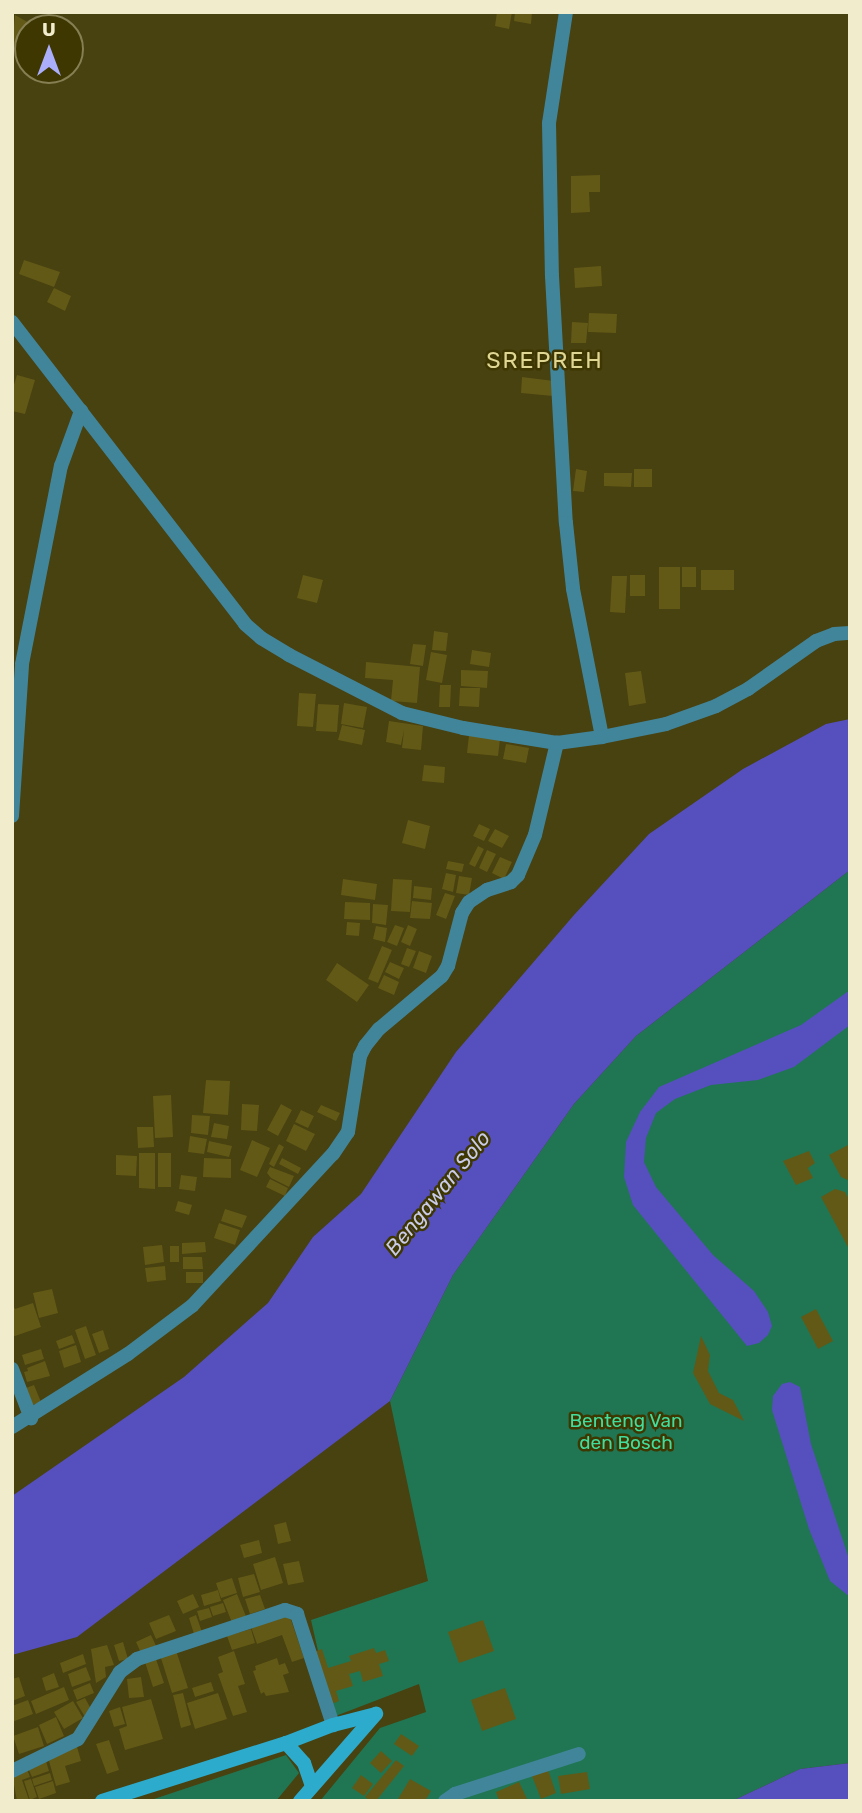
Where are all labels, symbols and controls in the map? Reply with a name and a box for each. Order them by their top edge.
north arrow [14,14,84,84]
text: U [42,18,56,41]
district label: SREPREH [487,346,603,374]
water label: Bengawan Solo [380,1126,496,1260]
park label: Benteng Van den Bosch [569,1410,683,1454]

